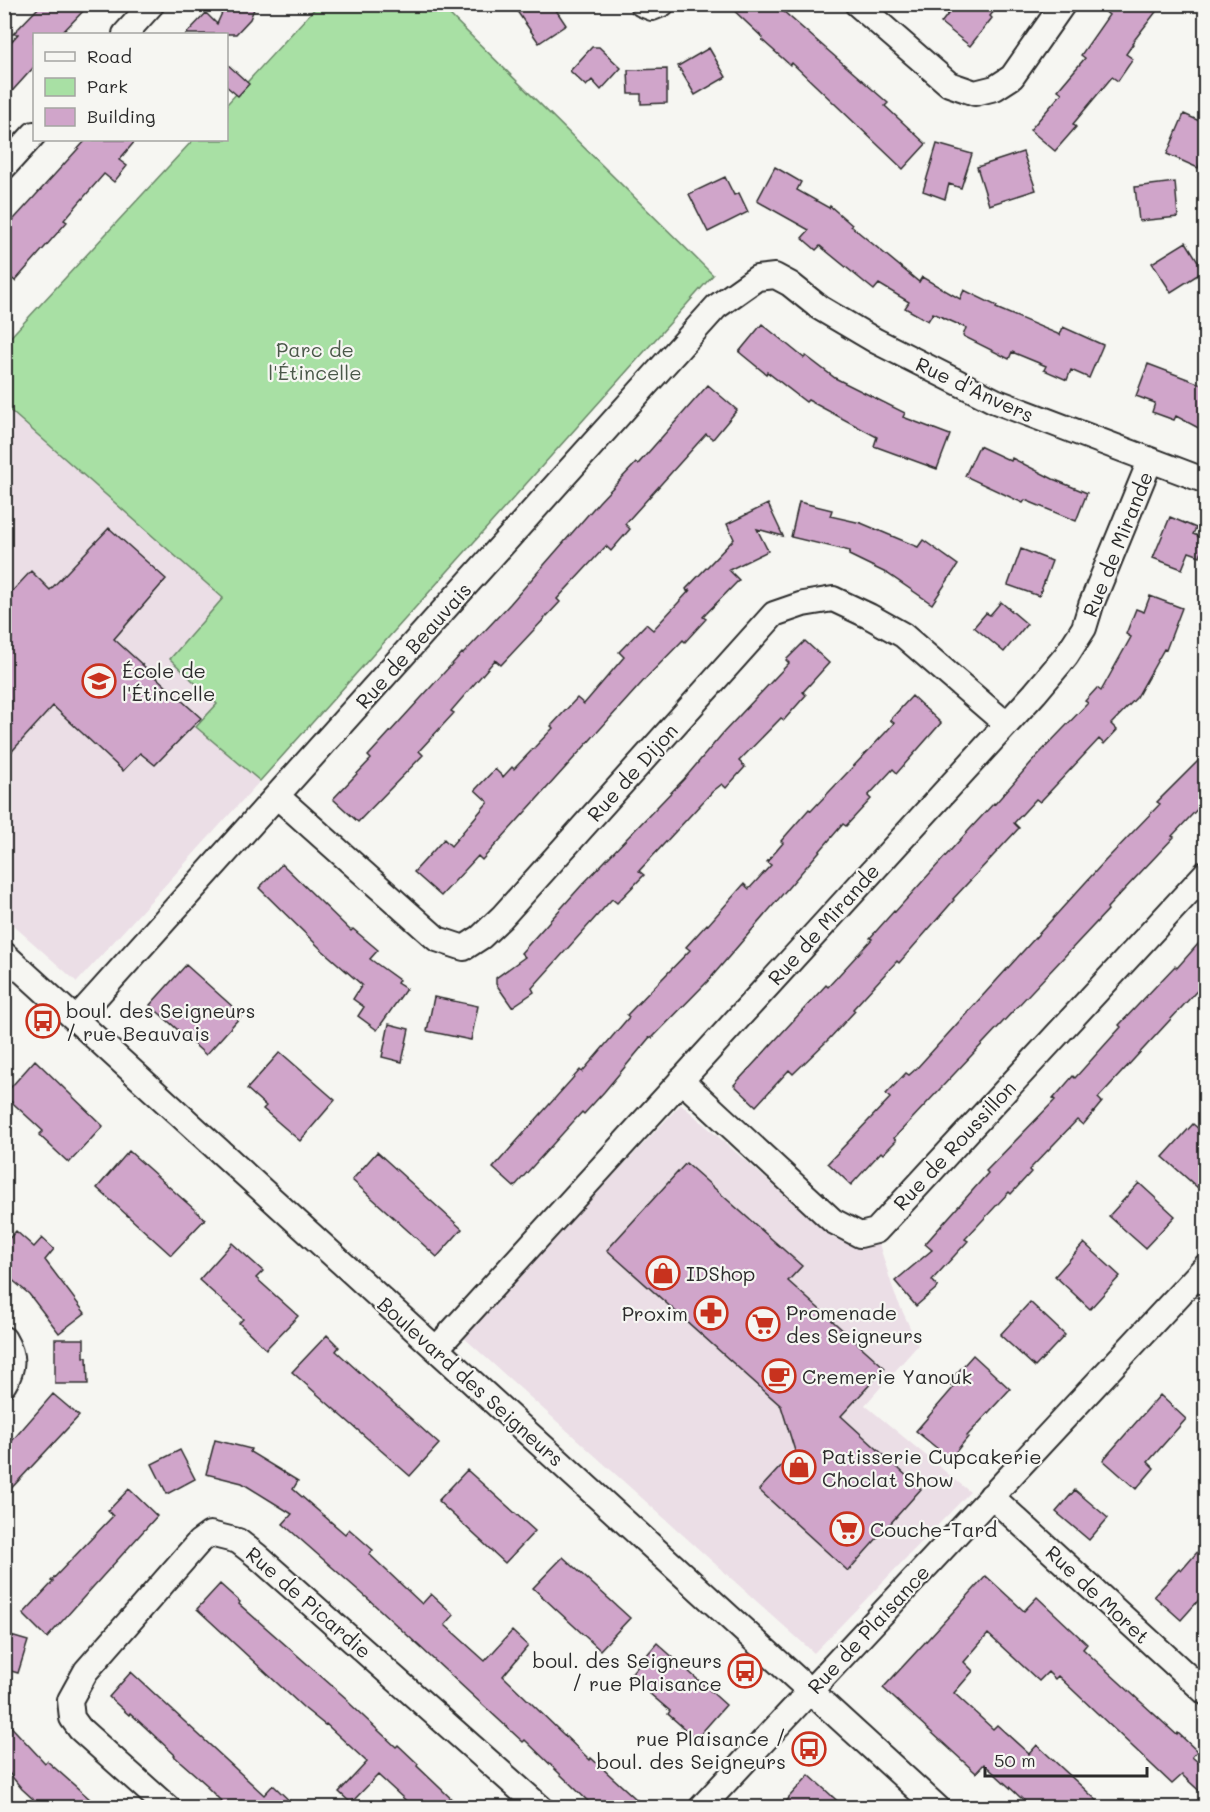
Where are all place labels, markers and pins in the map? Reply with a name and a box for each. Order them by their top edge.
place label: École de l'Étincelle [122,657,215,706]
school or university icon: École de l'Étincelle [81,663,117,699]
place label: boul. des Seigneurs / rue Beauvais [66,997,256,1046]
bus stop icon: boul. des Seigneurs / rue Beauvais [25,1003,61,1039]
shop icon: IDShop [645,1255,681,1291]
place label: IDShop [686,1260,755,1286]
pharmacy icon: Proxim [693,1295,729,1331]
place label: Promenade des Seigneurs [786,1299,923,1348]
place label: Proxim [622,1300,688,1326]
supermarket icon: Promenade des Seigneurs [745,1306,781,1342]
cafe icon: Cremerie Yanouk [761,1358,797,1394]
place label: Cremerie Yanouk [802,1363,972,1389]
place label: Patisserie Cupcakerie Choclat Show [822,1443,1042,1492]
shop icon: Patisserie Cupcakerie Choclat Show [781,1449,817,1485]
supermarket icon: Couche-Tard [829,1511,865,1547]
place label: Couche-Tard [870,1516,997,1542]
place label: boul. des Seigneurs / rue Plaisance [532,1647,722,1696]
bus stop icon: boul. des Seigneurs / rue Plaisance [727,1653,763,1689]
place label: rue Plaisance / boul. des Seigneurs [596,1725,786,1774]
bus stop icon: rue Plaisance / boul. des Seigneurs [791,1731,827,1767]

